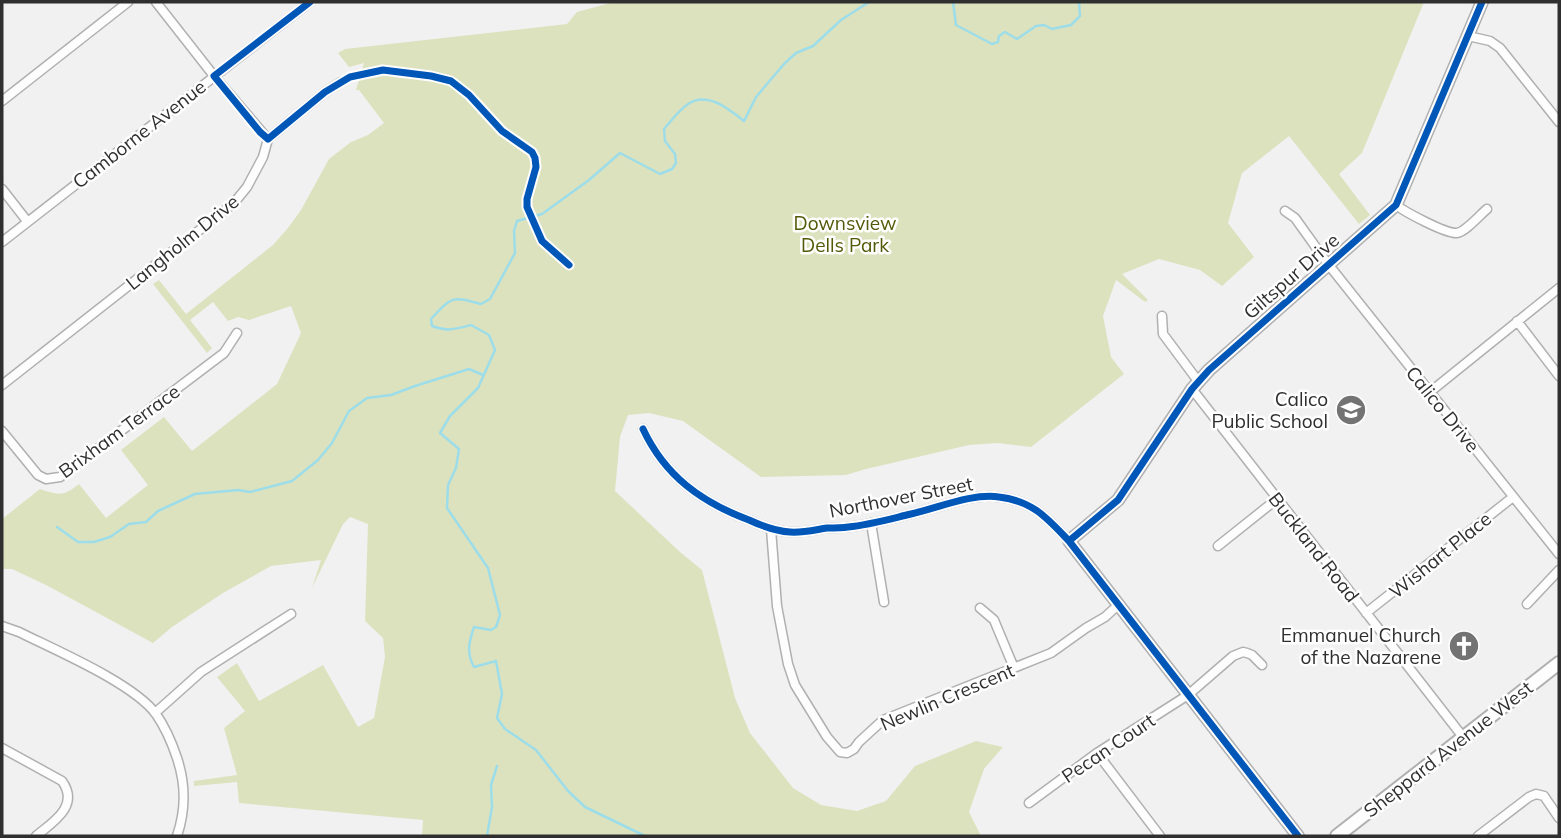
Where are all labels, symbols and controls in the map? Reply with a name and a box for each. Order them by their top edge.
street label: Camborne Avenue [68,75,210,193]
street label: Langholm Drive [121,189,243,295]
park label: Downsview Dells Park [793,211,897,257]
street label: Giltspur Drive [1238,228,1344,324]
street label: Calico Drive [1401,361,1485,457]
street label: Brixham Terrace [54,379,184,483]
place label: Calico Public School [1211,387,1328,433]
school or university icon: Calico Public School [1334,393,1368,427]
street label: Northover Street [827,471,975,523]
street label: Buckland Road [1264,487,1364,607]
street label: Wishart Place [1384,507,1496,603]
place label: Emmanuel Church of the Nazarene [1281,623,1441,669]
church icon: Emmanuel Church of the Nazarene [1447,629,1481,663]
street label: Newlin Crescent [877,658,1018,736]
street label: Sheppard Avenue West [1359,675,1538,823]
street label: Pecan Court [1057,708,1159,788]

